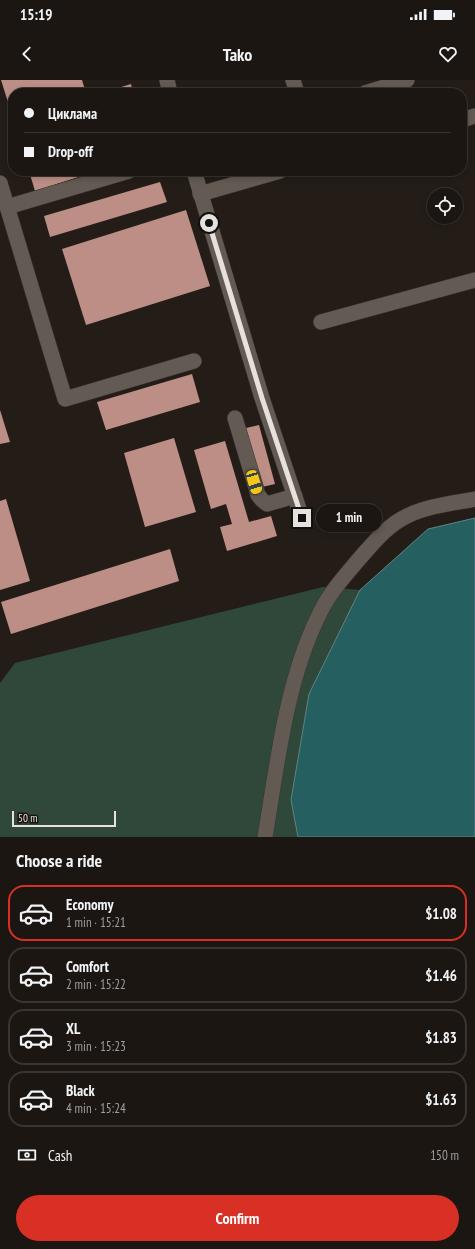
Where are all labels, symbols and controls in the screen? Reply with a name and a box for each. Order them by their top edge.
text: 15:19 [20,5,52,24]
icon: back [16,43,38,65]
text: Tako [223,43,252,66]
icon: heart [437,43,459,65]
text: Циклама [48,104,97,123]
text: Drop-off [48,142,93,161]
map controls [427,188,463,224]
button: locate [427,188,463,224]
route start [200,214,218,232]
car [245,469,263,495]
callout: 1 min [316,504,382,532]
route end [293,509,311,527]
text: 1 min [336,509,362,526]
scale bar [12,809,116,828]
text: 50 m [18,811,37,825]
text: Choose a ride [16,849,102,872]
icon: car [18,895,54,931]
text: Economy [66,895,114,914]
text: $1.08 [425,904,457,923]
text: 1 min · 15:21 [66,914,126,931]
icon: car [18,957,54,993]
text: Comfort [66,957,109,976]
text: $1.46 [425,966,457,985]
text: 2 min · 15:22 [66,976,126,993]
icon: car [18,1019,54,1055]
text: XL [66,1019,80,1038]
text: $1.83 [425,1028,457,1047]
text: 3 min · 15:23 [66,1038,126,1055]
icon: car [18,1081,54,1117]
text: Black [66,1081,95,1100]
text: $1.63 [425,1090,457,1109]
text: 4 min · 15:24 [66,1100,126,1117]
icon: cash [16,1144,38,1166]
text: Cash [48,1146,72,1165]
text: 150 m [430,1147,459,1164]
button: Confirm [16,1195,459,1241]

